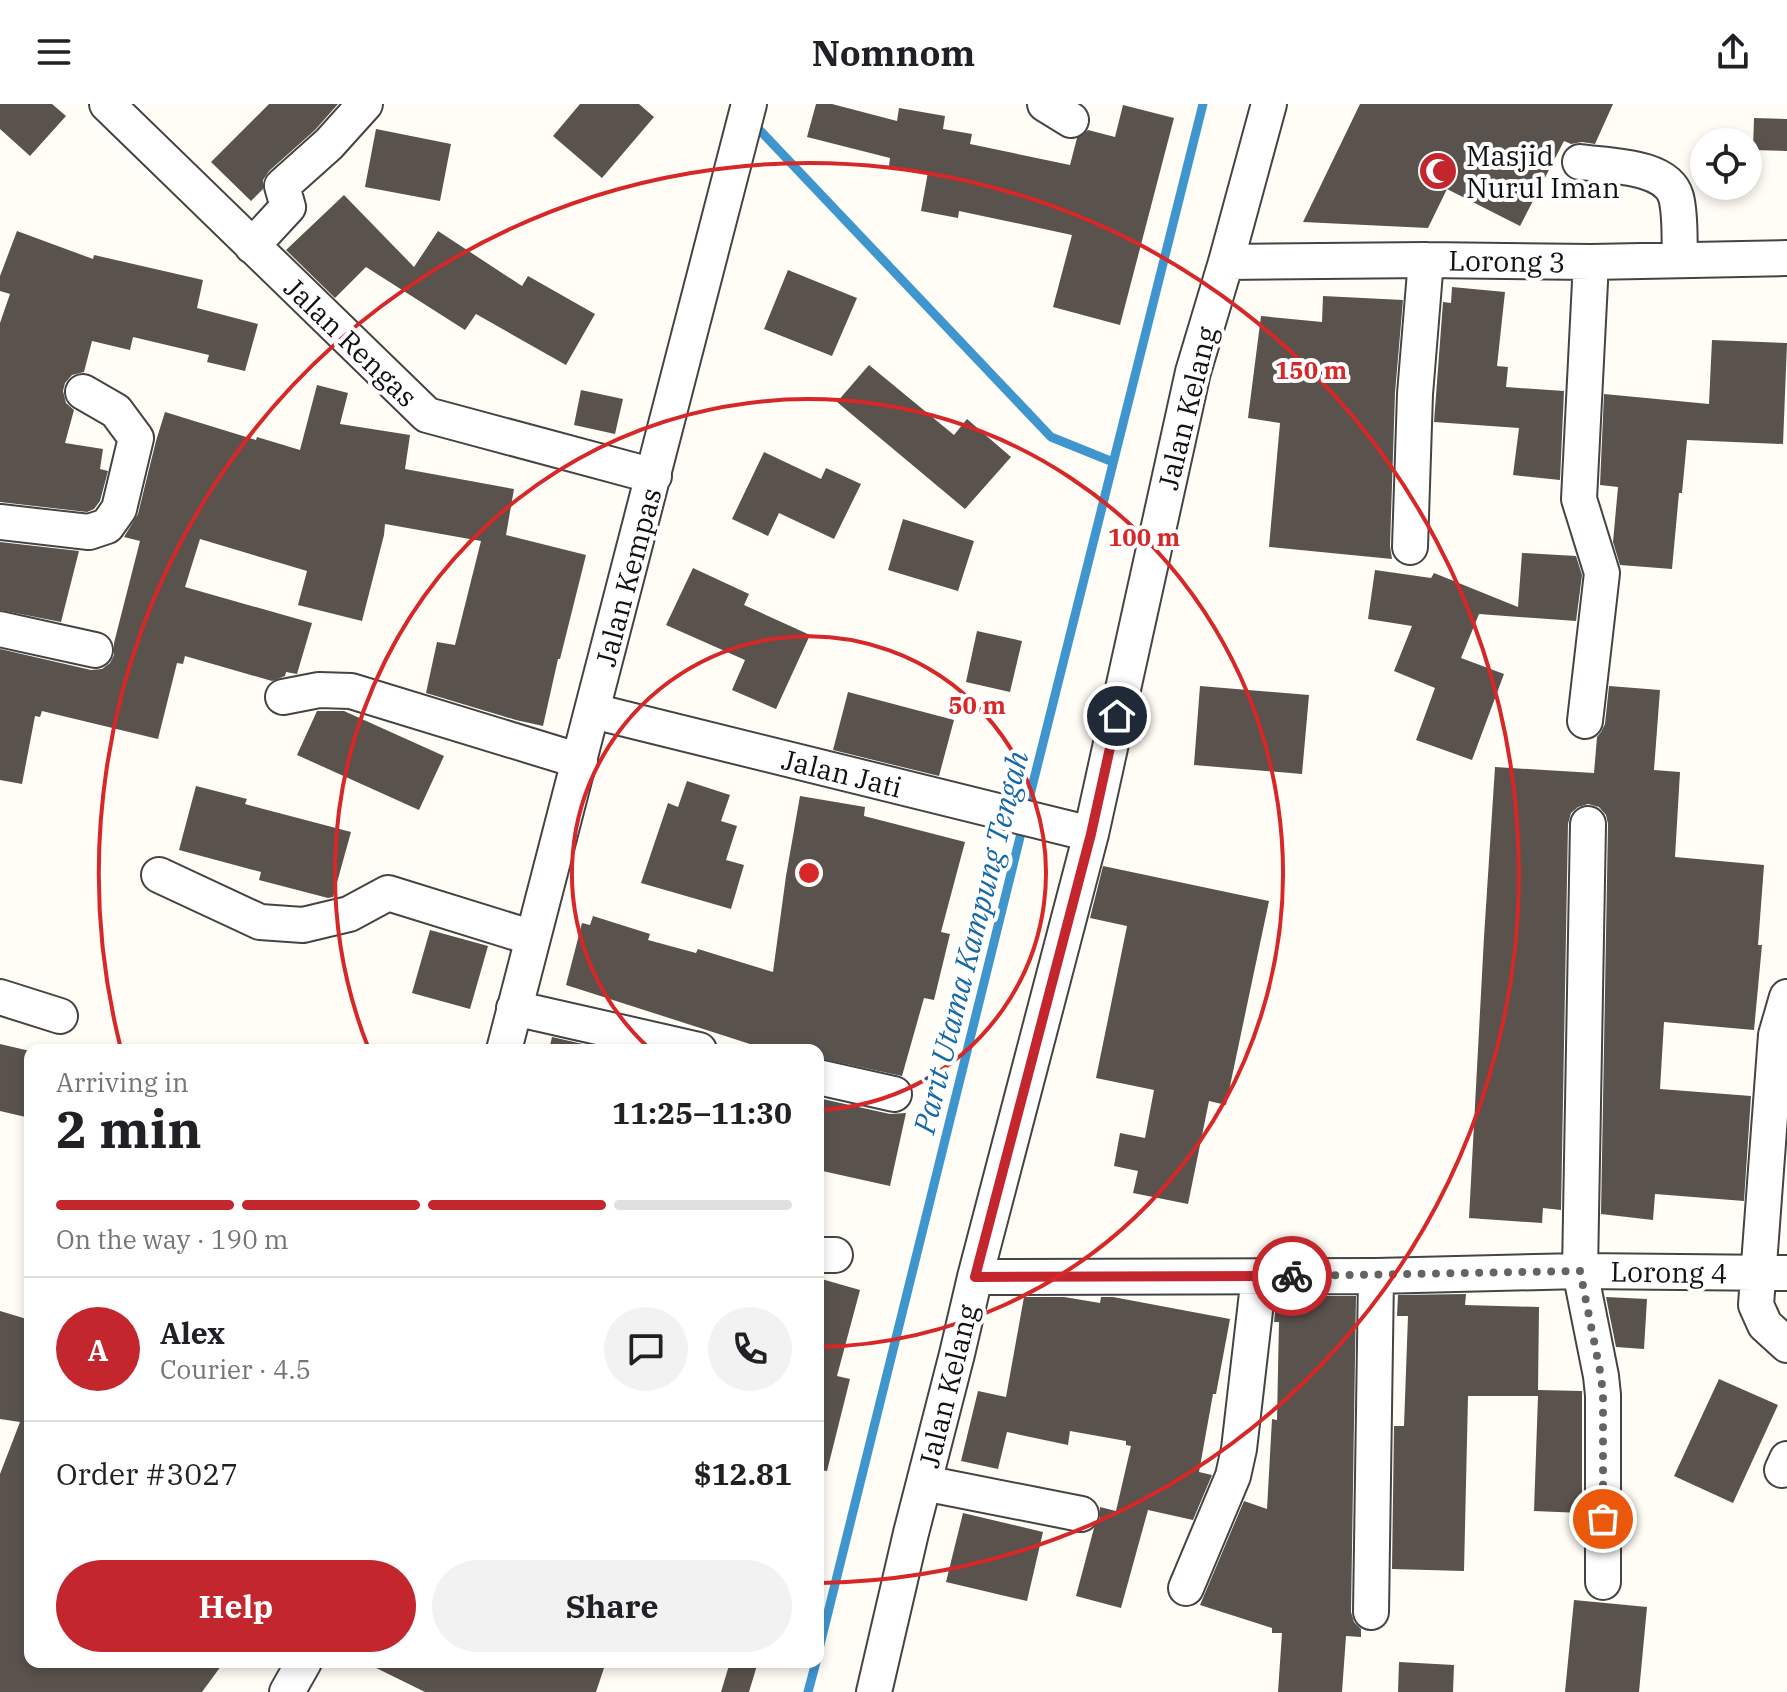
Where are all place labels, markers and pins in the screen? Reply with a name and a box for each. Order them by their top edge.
place label: Masjid Nurul Iman [1466,137,1620,206]
mosque icon: Masjid Nurul Iman [1417,150,1459,192]
pin [1083,682,1151,750]
centre of rings [795,859,823,887]
pin [1569,1485,1637,1553]

